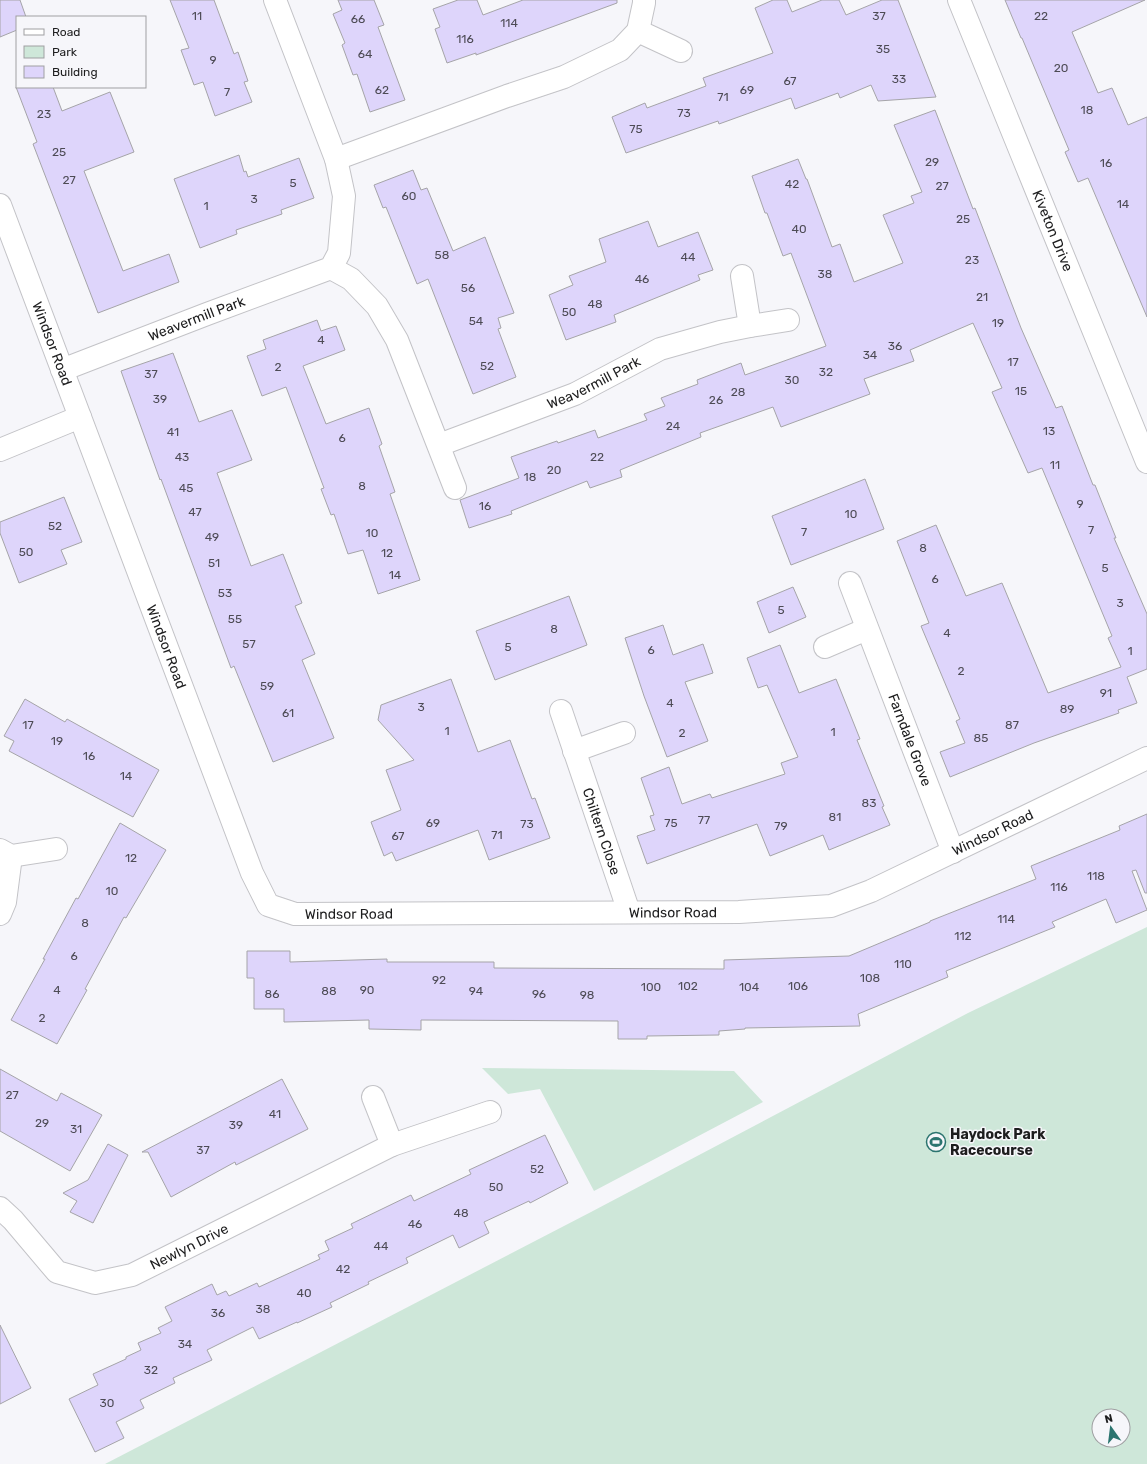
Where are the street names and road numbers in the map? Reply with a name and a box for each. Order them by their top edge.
street label: Kiveton Drive [1028,188,1077,274]
street label: Weavermill Park [146,292,248,345]
street label: Windsor Road [28,299,75,388]
street label: Weavermill Park [545,352,644,413]
street label: Windsor Road [143,602,190,691]
street label: Farndale Grove [884,691,935,789]
street label: Chiltern Close [579,786,624,877]
street label: Windsor Road [949,806,1036,860]
street label: Windsor Road [629,904,717,921]
street label: Windsor Road [305,906,393,923]
street label: Newlyn Drive [147,1220,231,1274]

